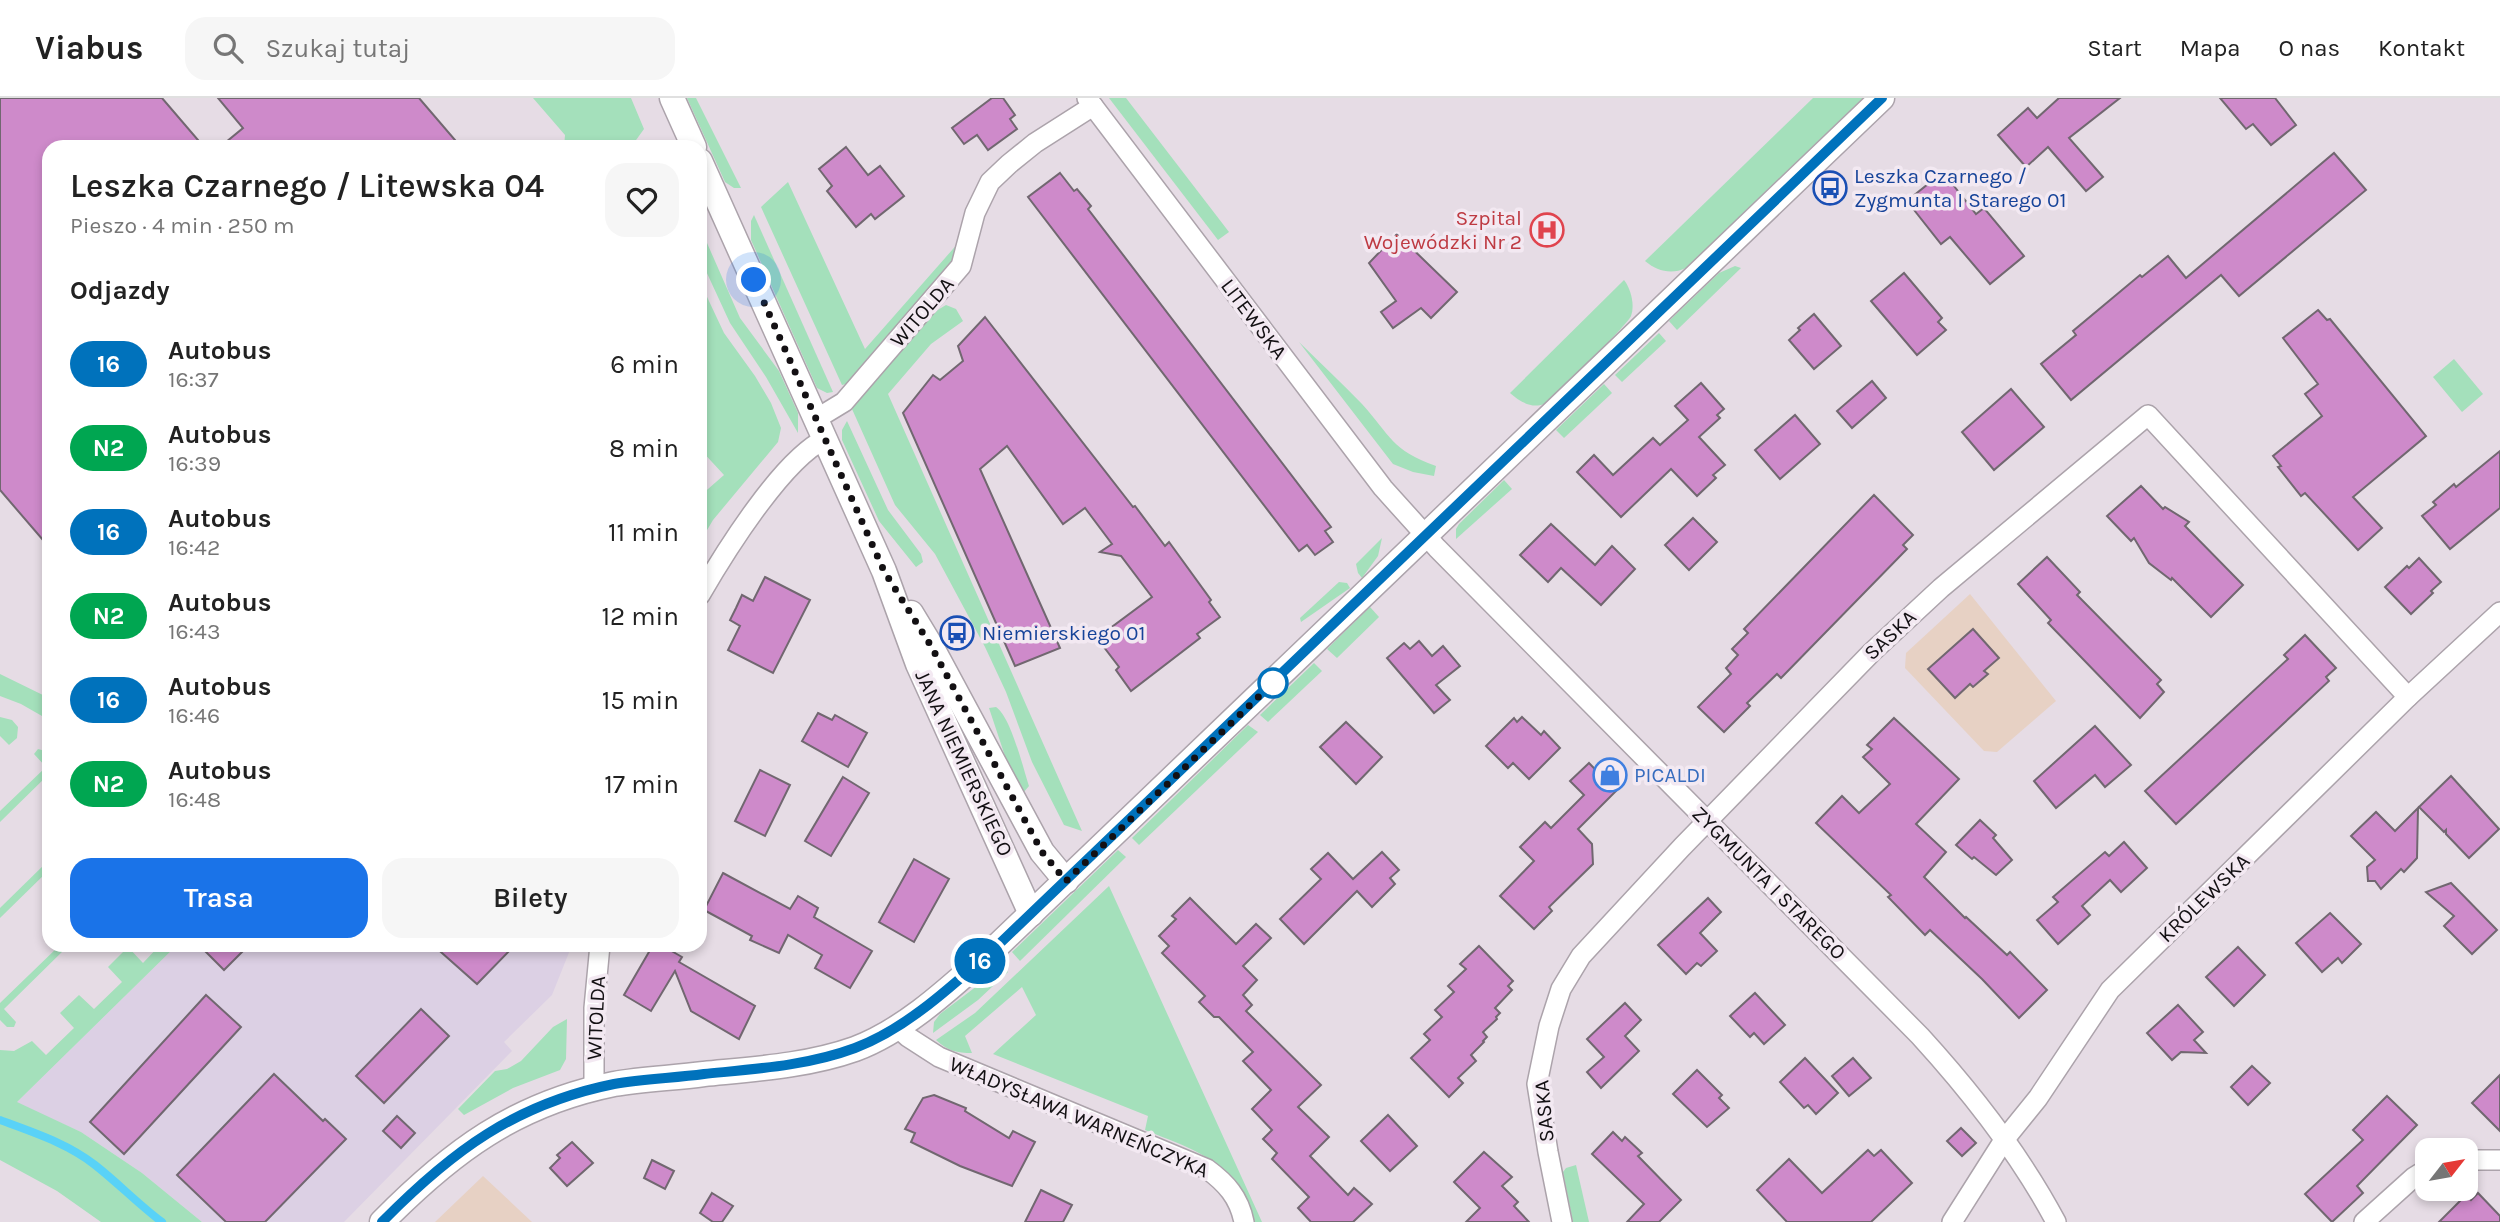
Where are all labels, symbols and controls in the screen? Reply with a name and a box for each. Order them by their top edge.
search box [185,17,675,80]
text: Viabus [35,29,143,67]
icon: search [209,29,247,67]
text: Szukaj tutaj [265,33,410,64]
text: Start [2087,34,2142,62]
text: Mapa [2180,34,2241,62]
text: O nas [2279,34,2340,62]
text: Kontakt [2378,34,2465,62]
button: heart [605,163,679,237]
place label: Leszka Czarnego / Zygmunta I Starego 01 [1854,164,2066,212]
text: Leszka Czarnego / Litewska 04 [70,167,544,205]
bus stop icon: Leszka Czarnego / Zygmunta I Starego 01 [1811,169,1849,207]
place label: Szpital Wojewódzki Nr 2 [1364,206,1522,254]
hospital icon: Szpital Wojewódzki Nr 2 [1528,211,1566,249]
text: Pieszo · 4 min · 250 m [70,212,295,239]
your location [736,262,771,297]
street label: WITOLDA [885,272,959,352]
street label: LITEWSKA [1216,274,1292,364]
text: Odjazdy [70,275,170,306]
text: Autobus [168,335,272,366]
text: 6 min [610,349,679,380]
text: 16 [97,350,120,378]
text: 16:37 [168,366,218,393]
text: Autobus [168,419,272,450]
text: 8 min [609,433,679,464]
text: N2 [93,434,124,462]
text: 16:39 [168,450,221,477]
text: Autobus [168,503,272,534]
text: 11 min [608,517,679,548]
text: 16 [97,518,120,546]
text: 16:42 [168,534,220,561]
text: Autobus [168,587,272,618]
text: 12 min [601,601,679,632]
text: N2 [93,602,124,630]
street label: SASKA [1859,605,1921,665]
bus stop icon: Niemierskiego 01 [938,614,976,652]
text: 16:43 [168,618,221,645]
place label: Niemierskiego 01 [982,621,1145,645]
street label: JANA NIEMIERSKIEGO [910,666,1018,860]
unlabelled marker [1258,668,1288,698]
text: Autobus [168,671,272,702]
text: 15 min [602,685,679,716]
text: 16 [97,686,120,714]
text: 16:46 [168,702,220,729]
text: Autobus [168,755,272,786]
shop icon: PICALDI [1591,756,1629,794]
place label: PICALDI [1634,763,1706,787]
text: 17 min [604,769,679,800]
text: N2 [93,770,124,798]
text: 16:48 [168,786,221,813]
street label: ZYGMUNTA I STAREGO [1687,801,1851,965]
street label: KRÓLEWSKA [2154,849,2254,947]
button: Trasa [70,858,368,938]
button: Bilety [382,858,679,938]
line badge: 16 [948,938,1012,984]
text: 16 [968,947,992,975]
street label: WITOLDA [582,975,610,1061]
street label: WŁADYSŁAWA WARNEŃCZYKA [946,1051,1212,1183]
street label: SASKA [1529,1079,1559,1143]
north arrow [2415,1138,2478,1200]
map controls [2415,1138,2478,1201]

